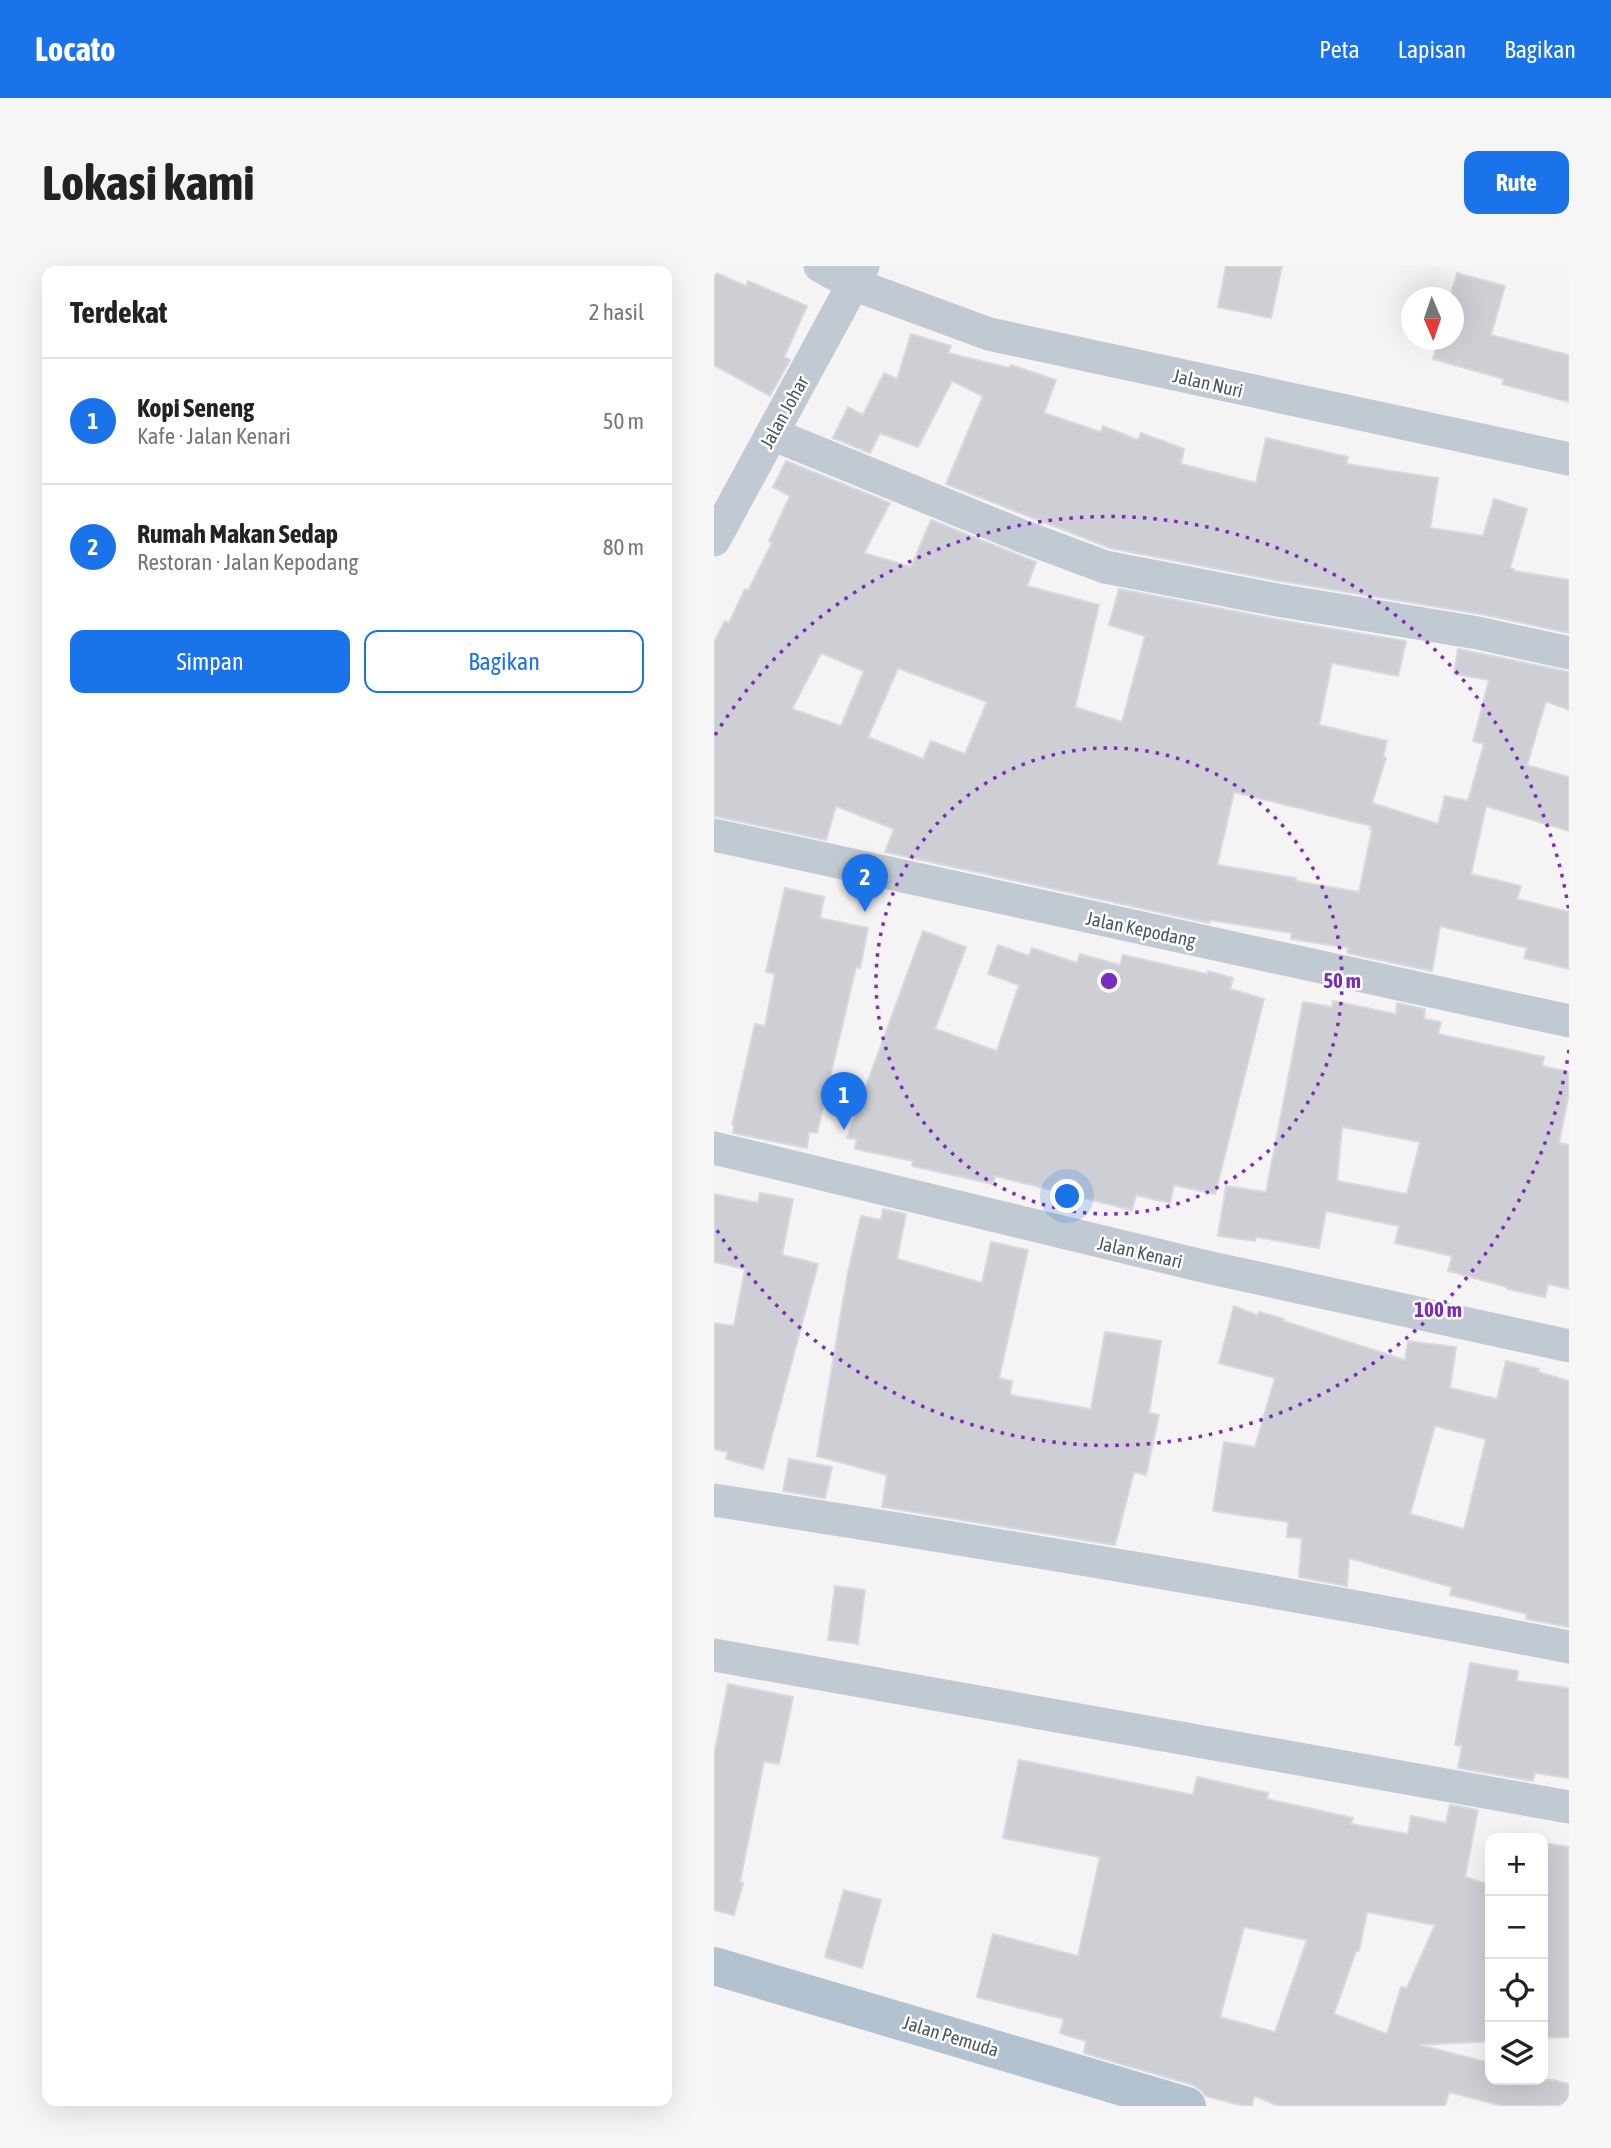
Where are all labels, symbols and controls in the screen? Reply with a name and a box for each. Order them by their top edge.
text: Locato [35,30,116,68]
text: Peta [1319,36,1360,63]
text: Lapisan [1398,36,1466,63]
text: Bagikan [1504,36,1576,63]
button: Rute [1464,151,1569,214]
text: Lokasi kami [42,154,255,210]
north arrow [1401,287,1464,350]
text: Terdekat [70,295,167,329]
text: 2 hasil [589,299,644,325]
street label: Jalan Nuri [1171,364,1245,402]
street label: Jalan Johar [755,372,813,452]
text: Kopi Seneng [137,393,254,423]
text: 1 [88,408,98,434]
text: 50 m [603,408,644,434]
text: Kafe · Jalan Kenari [137,423,291,449]
text: Rumah Makan Sedap [137,519,338,549]
text: 2 [88,534,98,560]
text: 80 m [603,534,644,560]
text: Restoran · Jalan Kepodang [137,549,358,575]
button: Simpan [70,630,350,693]
button: Bagikan [364,630,644,693]
pin: 2 [842,854,888,912]
street label: Jalan Kepodang [1084,907,1199,952]
text: 50 m [1323,968,1361,992]
centre of rings [1097,969,1121,993]
pin: 1 [821,1072,867,1130]
your location [1050,1179,1084,1213]
street label: Jalan Kenari [1096,1232,1184,1272]
text: 100 m [1414,1297,1462,1321]
map controls [1485,1833,1548,2085]
button: + [1485,1833,1548,1896]
button: − [1485,1896,1548,1959]
button: locate [1485,1959,1548,2022]
street label: Jalan Pemuda [900,2011,1002,2061]
button: layers [1485,2022,1548,2085]

